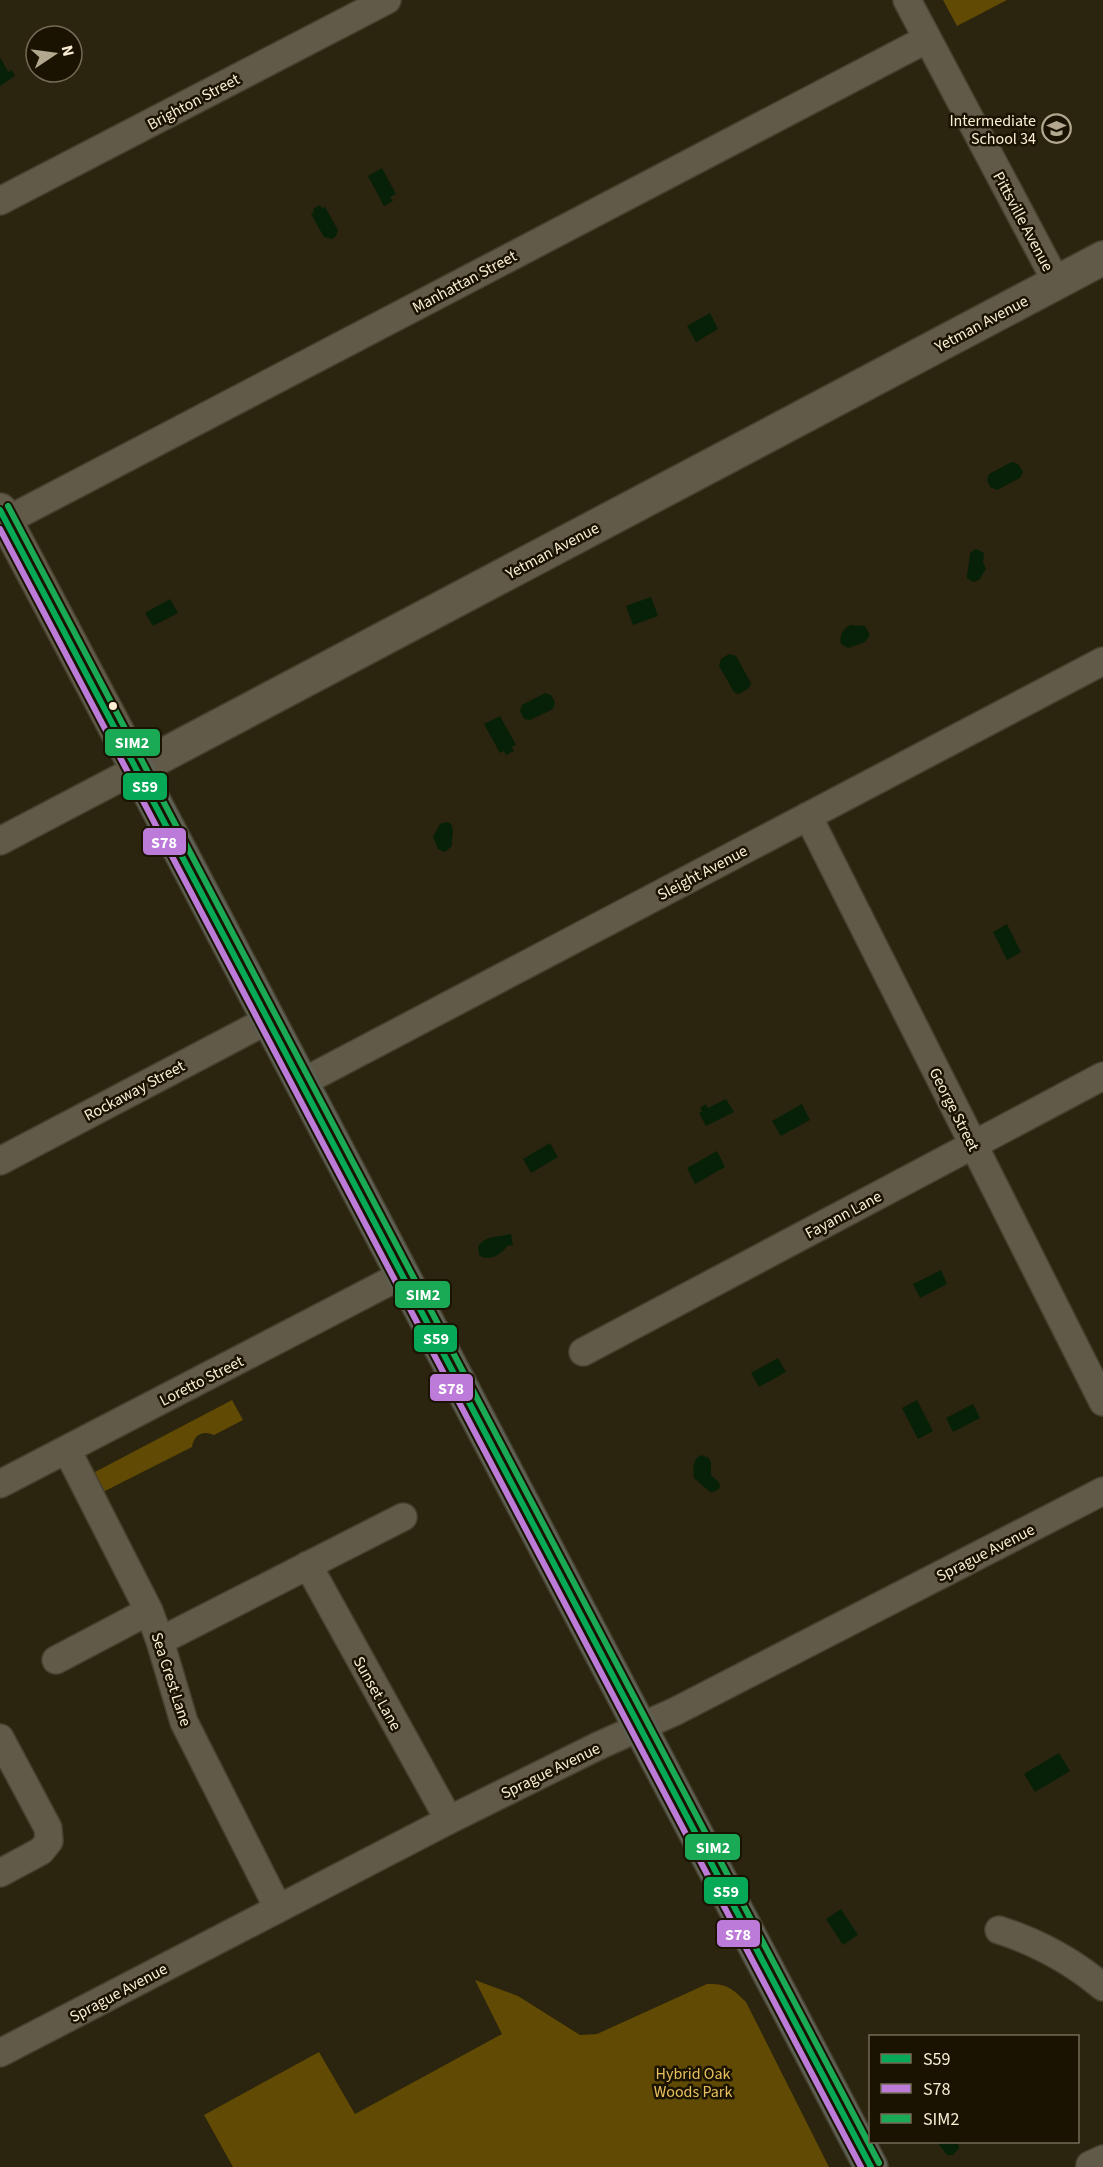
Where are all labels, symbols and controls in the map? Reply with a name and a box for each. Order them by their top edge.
north arrow [24,24,84,84]
text: N [56,43,80,59]
street label: Brighton Street [143,68,244,135]
place label: Intermediate School 34 [949,110,1036,150]
school or university icon: Intermediate School 34 [1041,113,1073,145]
street label: Pittsville Avenue [988,168,1059,275]
street label: Manhattan Street [408,245,521,319]
street label: Yetman Avenue [930,290,1032,358]
street label: Yetman Avenue [501,517,603,585]
unlabelled marker [107,700,119,712]
line badge: SIM2 [104,728,161,757]
text: SIM2 [115,732,149,754]
line badge: S59 [122,772,168,801]
text: S59 [132,776,158,798]
line badge: S78 [142,827,187,856]
text: S78 [151,832,177,854]
street label: Sleight Avenue [654,840,751,906]
street label: Rockaway Street [80,1055,189,1127]
street label: George Street [924,1064,985,1155]
street label: Fayann Lane [801,1185,886,1244]
line badge: SIM2 [394,1280,451,1309]
text: SIM2 [406,1284,440,1306]
line badge: S59 [413,1324,458,1353]
text: S59 [423,1328,449,1350]
street label: Loretto Street [156,1350,248,1412]
line badge: S78 [429,1373,474,1402]
text: S78 [438,1378,464,1400]
street label: Sprague Avenue [932,1519,1039,1587]
street label: Sea Crest Lane [146,1630,197,1729]
street label: Sunset Lane [348,1652,407,1735]
street label: Sprague Avenue [497,1737,604,1804]
line badge: SIM2 [684,1833,741,1861]
text: SIM2 [696,1837,730,1859]
line badge: S59 [703,1876,749,1905]
text: S59 [713,1881,739,1903]
line badge: S78 [716,1919,761,1948]
text: S78 [725,1924,751,1946]
street label: Sprague Avenue [66,1958,171,2028]
legend [869,2035,1079,2143]
text: S59 [923,2047,951,2072]
park label: Hybrid Oak Woods Park [654,2063,732,2103]
text: S78 [923,2077,951,2102]
text: SIM2 [923,2107,959,2132]

